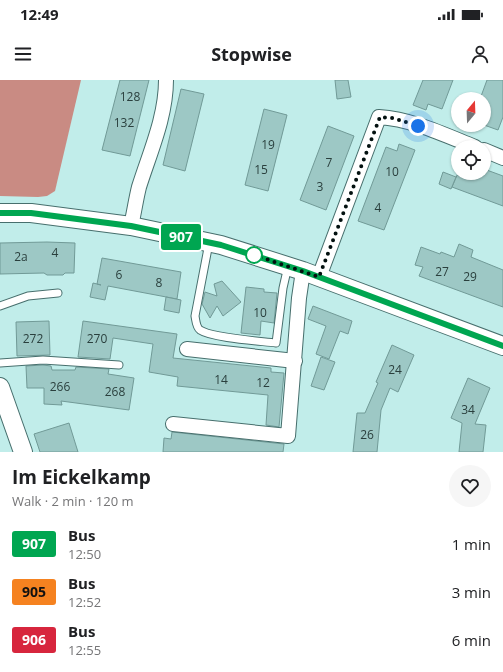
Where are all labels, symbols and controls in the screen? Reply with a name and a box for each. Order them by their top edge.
text: 12:49 [20,4,59,24]
text: Stopwise [211,42,292,66]
icon: menu [12,43,34,65]
icon: person [469,43,491,65]
house number: 128 [120,88,140,105]
north arrow [451,92,491,132]
map controls [451,92,491,180]
house number: 132 [114,114,134,131]
your location [408,116,428,136]
house number: 19 [261,136,275,153]
button: locate [451,140,491,180]
house number: 7 [326,154,333,171]
house number: 15 [254,161,268,178]
house number: 10 [385,163,399,180]
house number: 3 [317,178,324,195]
house number: 4 [375,199,382,216]
line badge: 907 [158,224,204,250]
text: 907 [169,227,193,246]
house number: 4 [52,244,59,261]
unlabelled marker [245,246,263,264]
house number: 2a [14,248,28,265]
house number: 27 [435,263,449,280]
house number: 6 [116,266,123,283]
house number: 29 [463,268,477,285]
house number: 8 [156,274,163,291]
house number: 10 [253,304,267,321]
house number: 272 [23,330,43,347]
house number: 270 [87,330,107,347]
house number: 24 [388,361,402,378]
house number: 14 [214,371,228,388]
house number: 12 [256,374,270,391]
house number: 266 [50,378,70,395]
house number: 268 [105,383,125,400]
house number: 34 [461,401,475,418]
house number: 26 [360,426,374,443]
text: Im Eickelkamp [12,464,151,490]
button: heart [449,465,491,507]
text: Walk · 2 min · 120 m [12,492,134,510]
text: Bus [68,525,95,545]
text: 907 [22,534,46,553]
text: 1 min [452,534,491,554]
text: 12:50 [68,545,101,563]
text: Bus [68,573,95,593]
text: 905 [22,582,46,601]
text: 3 min [452,582,491,602]
text: 12:52 [68,593,101,611]
text: Bus [68,621,95,641]
text: 906 [22,630,46,649]
text: 6 min [452,630,491,650]
text: 12:55 [68,641,101,659]

